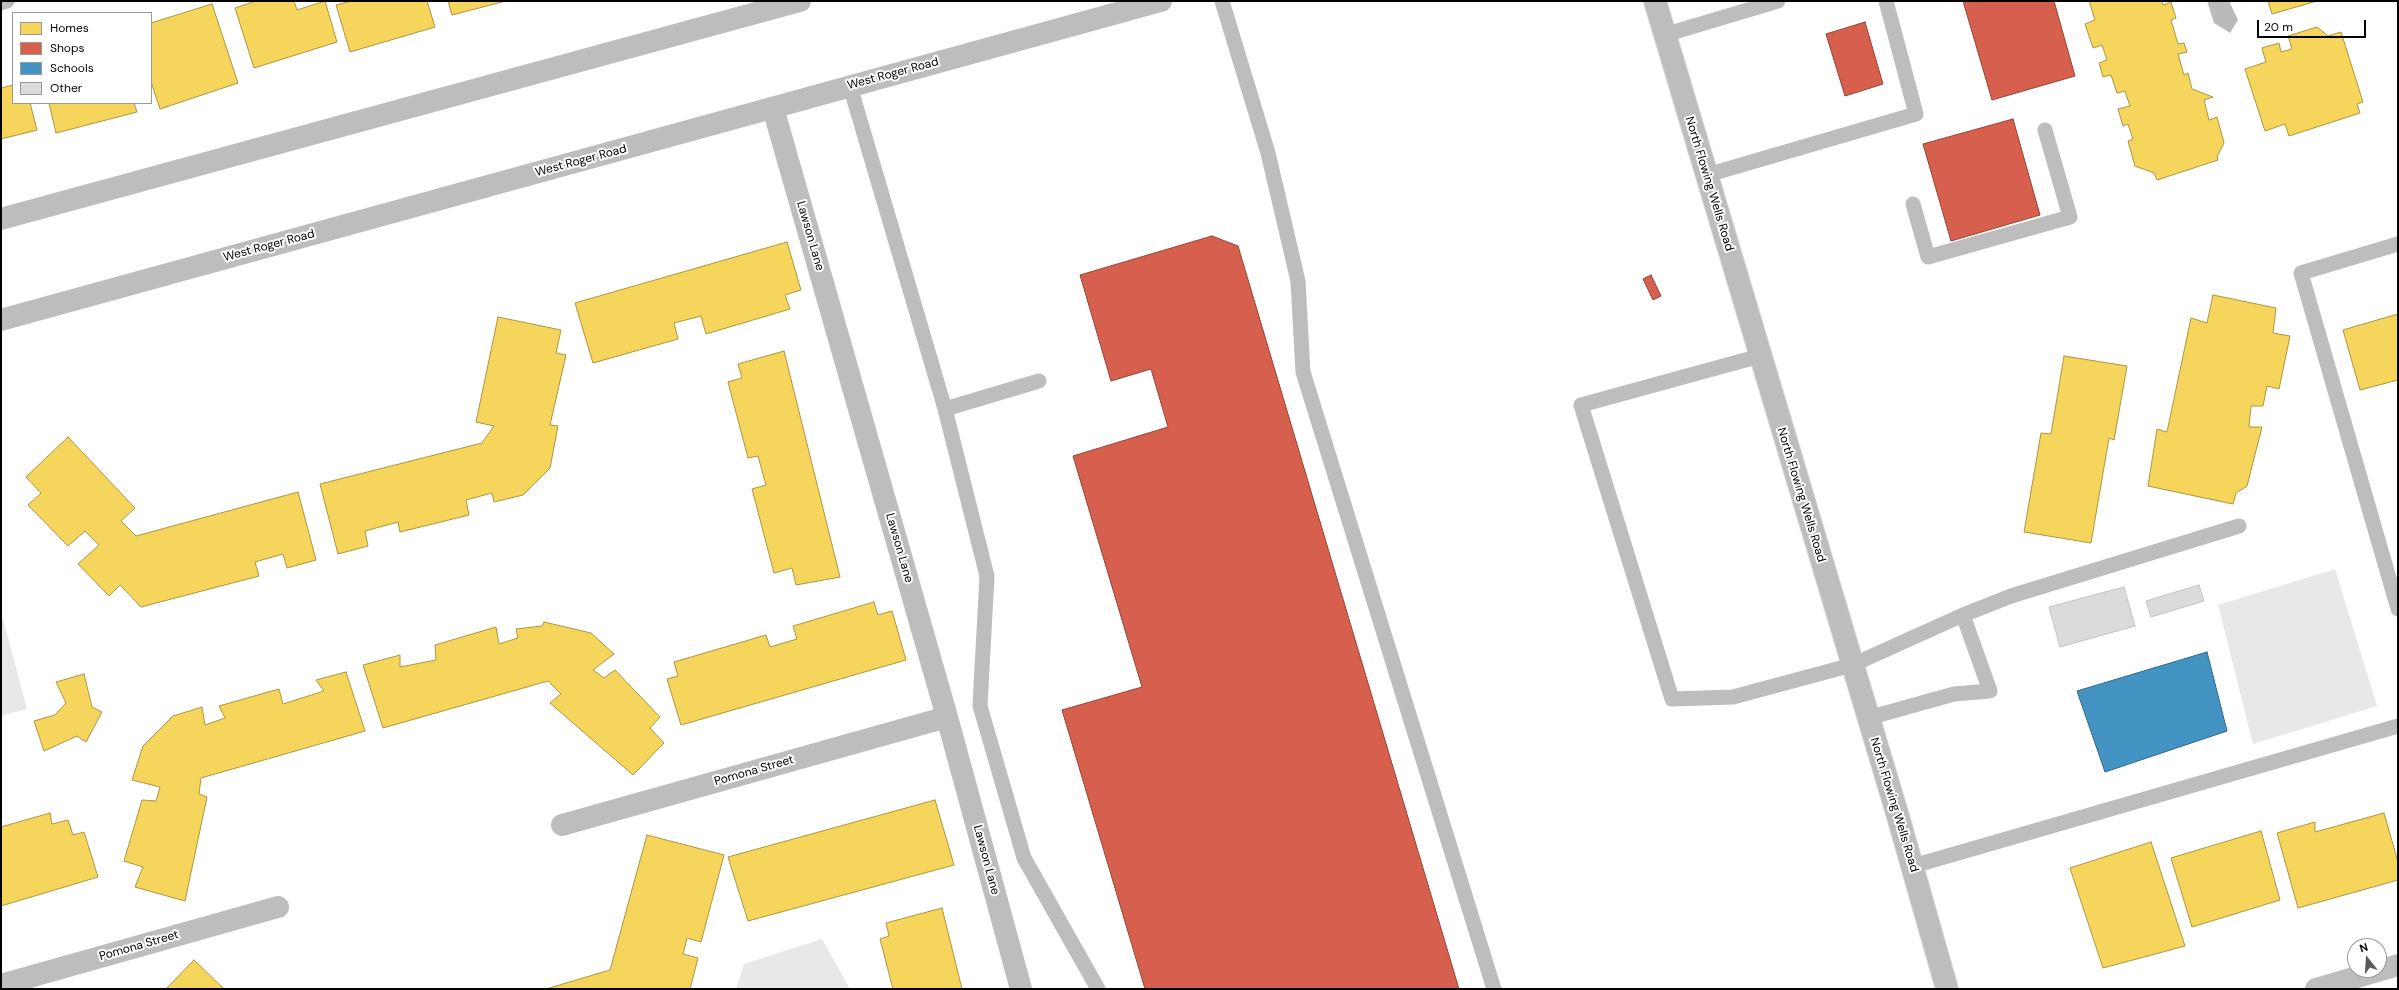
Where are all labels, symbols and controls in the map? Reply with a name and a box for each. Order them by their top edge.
legend [12,12,152,104]
scale bar [2259,12,2368,38]
text: 20 m [2264,19,2293,35]
text: Homes [50,20,89,36]
text: Shops [50,40,85,56]
street label: West Roger Road [846,55,940,93]
text: Schools [50,60,94,76]
text: Other [50,80,82,96]
street label: North Flowing Wells Road [1682,115,1736,253]
street label: West Roger Road [534,142,628,180]
street label: Lawson Lane [793,200,827,272]
street label: West Roger Road [222,227,316,265]
street label: North Flowing Wells Road [1774,426,1828,564]
street label: Lawson Lane [882,512,916,584]
street label: North Flowing Wells Road [1867,736,1921,874]
street label: Pomona Street [713,753,795,789]
street label: Lawson Lane [970,824,1002,896]
street label: Pomona Street [98,928,180,964]
north arrow [2347,938,2387,978]
text: N [2358,940,2370,955]

